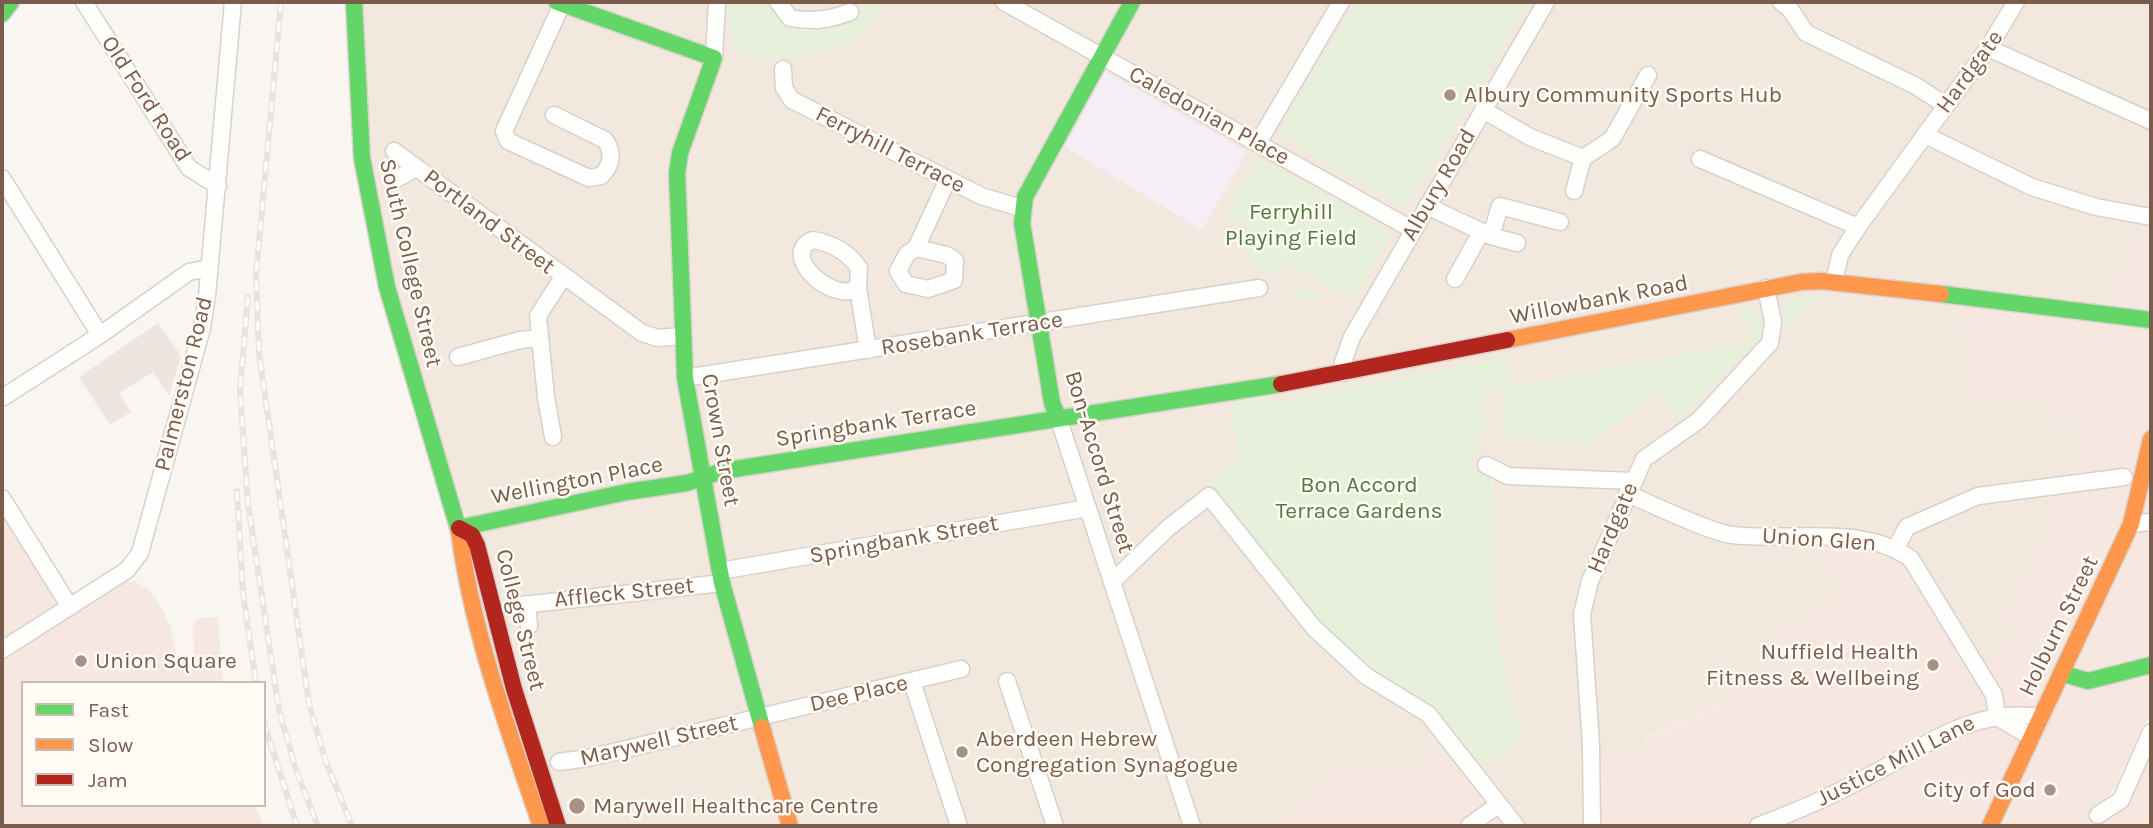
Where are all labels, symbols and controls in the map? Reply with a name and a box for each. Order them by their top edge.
street label: Hardgate [1931,25,2009,119]
street label: Old Ford Road [95,31,197,167]
street label: Caledonian Place [1124,60,1294,172]
place label: Albury Community Sports Hub [1464,81,1782,109]
marker: Albury Community Sports Hub [1442,87,1458,103]
street label: Ferryhill Terrace [811,100,969,200]
street label: Albury Road [1396,124,1482,246]
street label: South College Street [373,156,447,370]
street label: Portland Street [418,164,560,280]
park label: Ferryhill Playing Field [1225,198,1357,252]
street label: Willowbank Road [1507,269,1691,331]
street label: Palmerston Road [149,294,219,474]
street label: Rosebank Terrace [879,306,1065,362]
street label: Bon-Accord Street [1058,368,1140,556]
street label: Crown Street [695,372,745,508]
street label: Springbank Terrace [774,395,978,453]
street label: Wellington Place [489,451,665,511]
park label: Bon Accord Terrace Gardens [1275,471,1443,525]
street label: Hardgate [1582,478,1644,578]
street label: Springbank Street [808,510,1000,570]
street label: Union Glen [1761,522,1877,558]
street label: College Street [489,546,551,694]
street label: Holburn Street [2013,551,2105,701]
street label: Affleck Street [553,572,695,614]
place label: Nuffield Health Fitness & Wellbeing [1706,638,1919,692]
place label: Union Square [95,647,237,675]
marker: Union Square [73,653,89,669]
marker: Nuffield Health Fitness & Wellbeing [1925,657,1941,673]
street label: Dee Place [807,669,911,719]
legend [21,681,266,807]
text: Fast [88,698,129,722]
street label: Marywell Street [577,709,741,773]
street label: Justice Mill Lane [1812,709,1980,813]
place label: Aberdeen Hebrew Congregation Synagogue [976,725,1238,779]
text: Slow [88,733,133,757]
marker: Aberdeen Hebrew Congregation Synagogue [954,744,970,760]
text: Jam [88,768,128,792]
place label: City of God [1923,776,2036,804]
marker: City of God [2042,782,2058,798]
place label: Marywell Healthcare Centre [593,792,878,820]
marker: Marywell Healthcare Centre [567,796,587,816]

